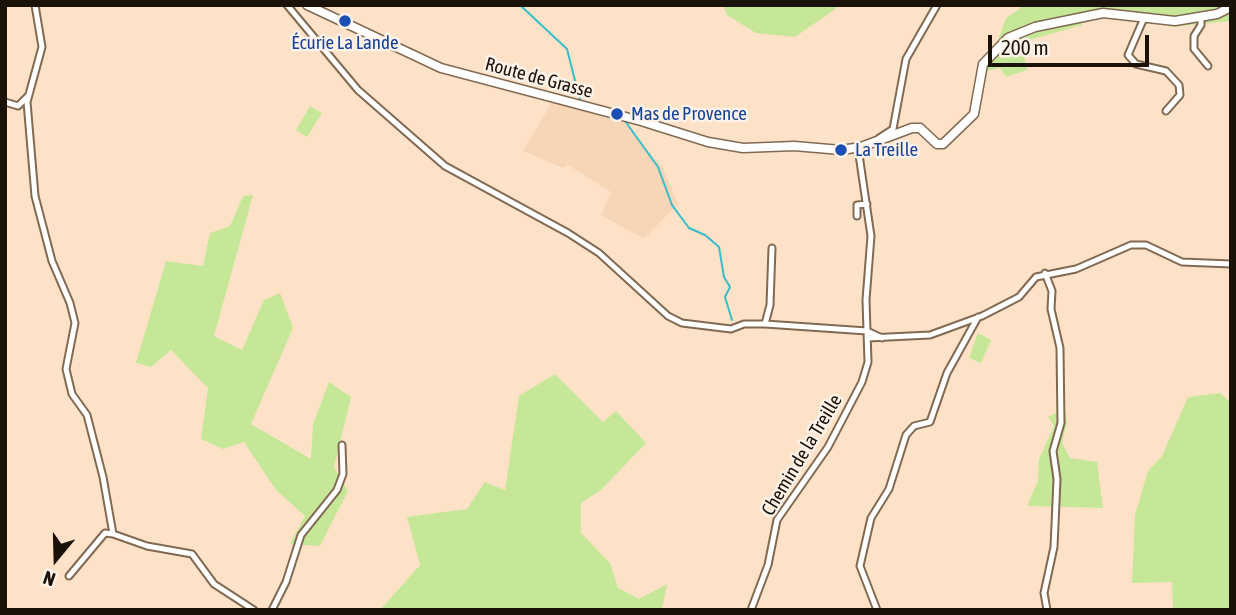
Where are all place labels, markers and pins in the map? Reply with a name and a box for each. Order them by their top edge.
marker: Écurie La Lande [337,13,353,29]
place label: Écurie La Lande [291,32,399,54]
place label: Mas de Provence [631,103,747,125]
marker: Mas de Provence [609,106,625,122]
place label: La Treille [855,139,918,161]
marker: La Treille [833,142,849,158]

